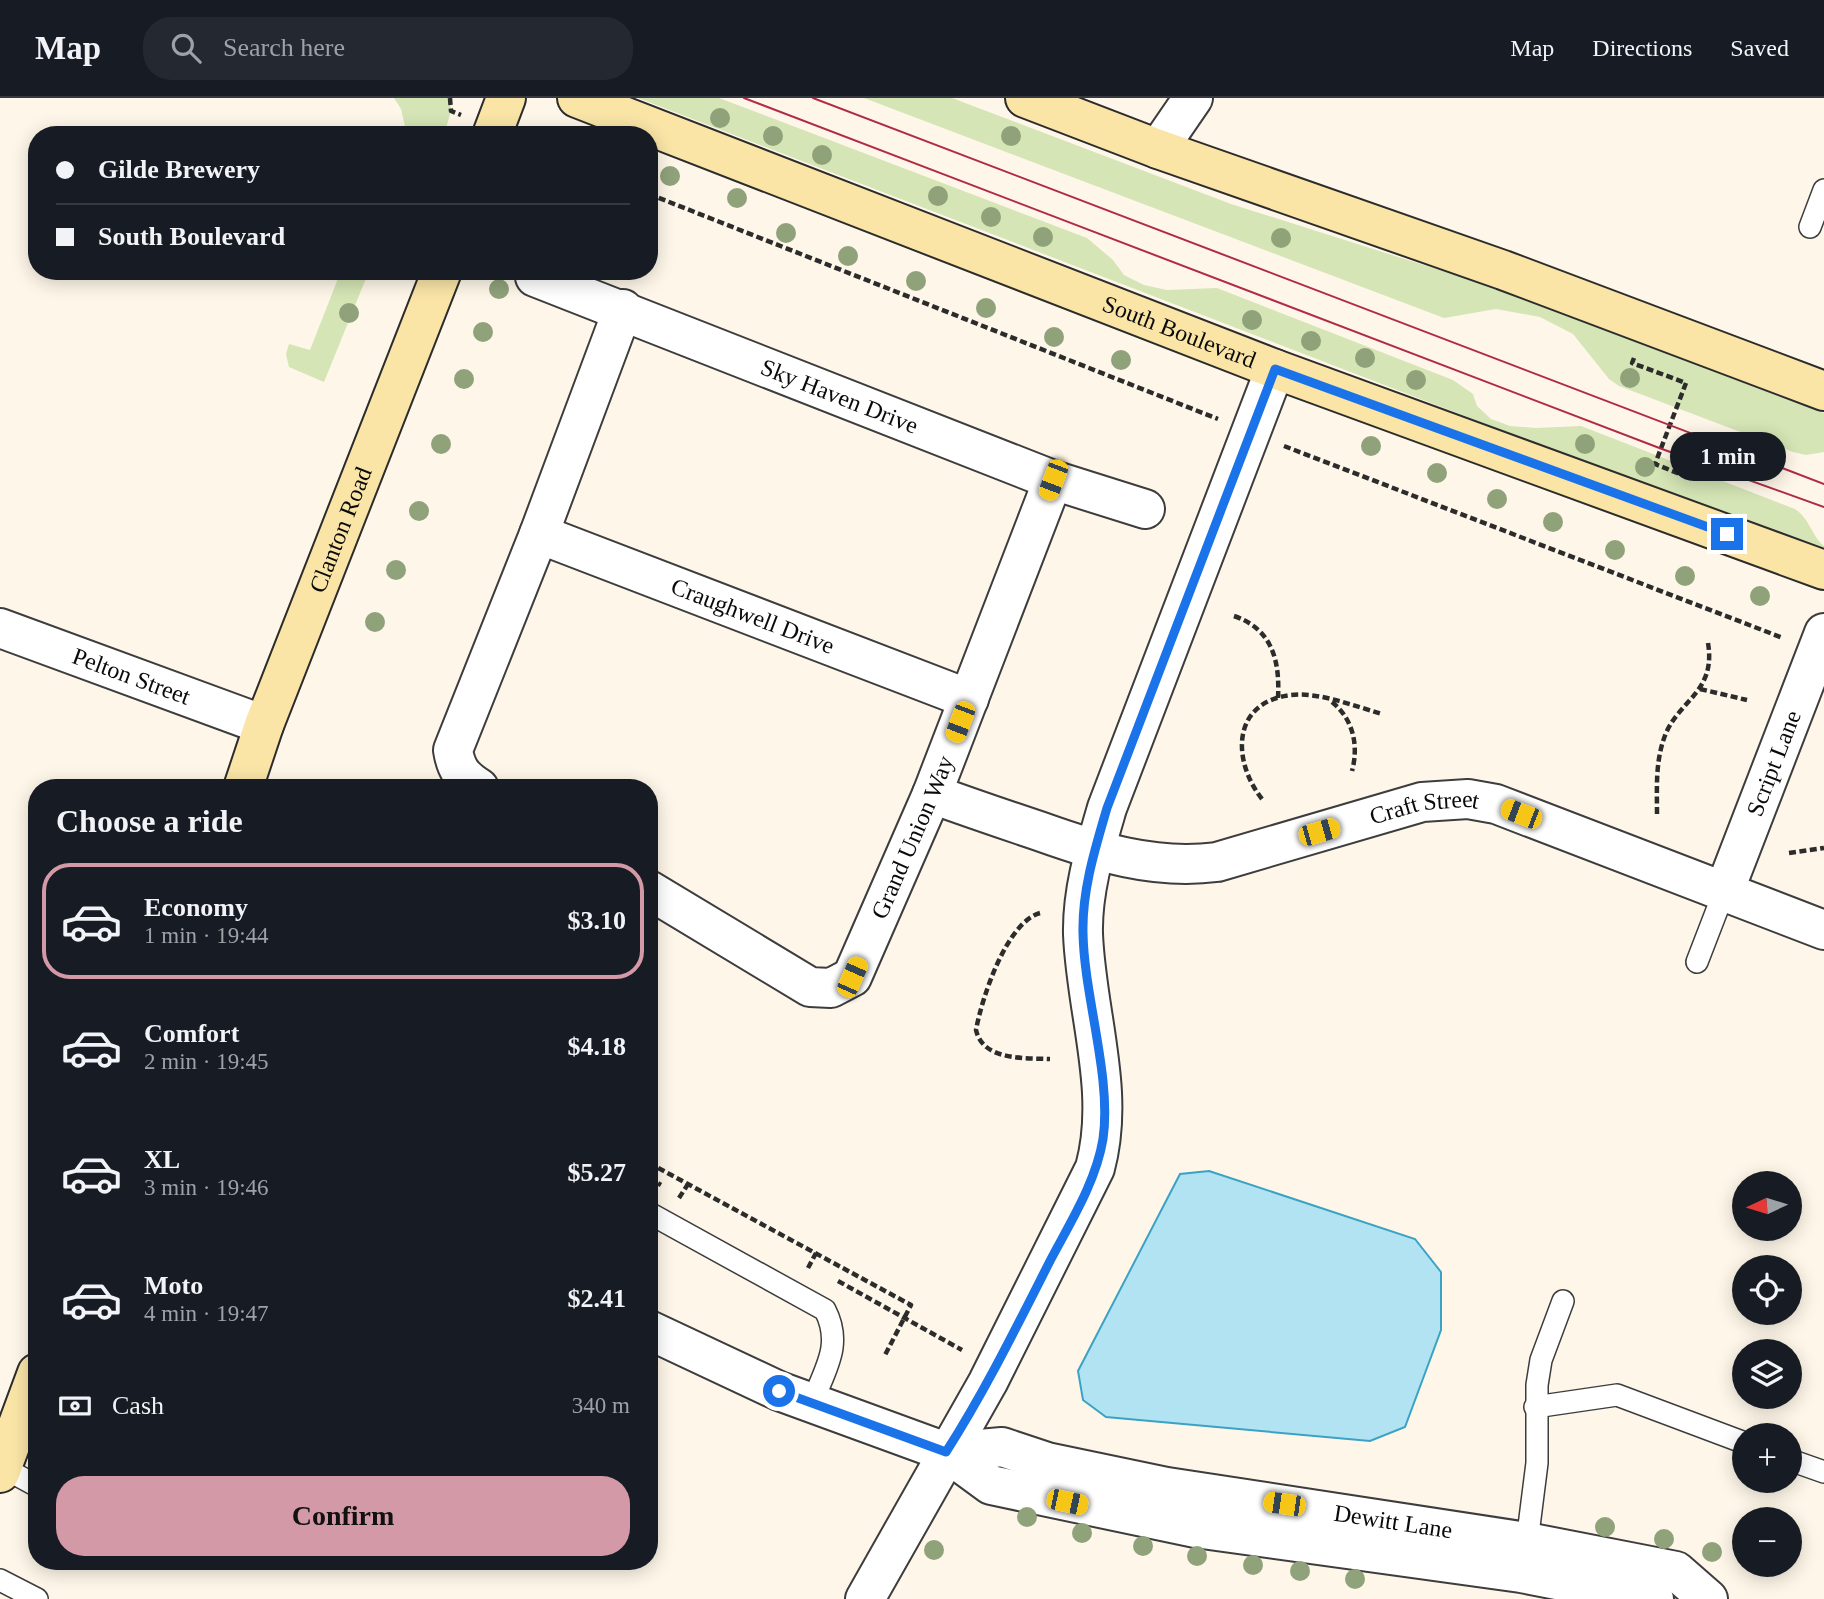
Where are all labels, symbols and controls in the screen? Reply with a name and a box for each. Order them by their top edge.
search box [143,17,633,80]
icon: search [167,29,205,67]
text: Map [35,30,101,66]
text: Search here [223,33,345,62]
text: Map [1510,35,1554,61]
text: Directions [1592,35,1692,61]
text: Saved [1730,35,1789,61]
text: Gilde Brewery [98,155,260,184]
text: South Boulevard [98,222,285,251]
street label: South Boulevard [1099,290,1259,373]
street label: Sky Haven Drive [757,354,922,439]
callout: 1 min [1669,432,1785,482]
text: 1 min [1700,444,1756,469]
car [1036,457,1071,503]
street label: Clanton Road [304,463,377,596]
route end [1711,518,1743,550]
street label: Craughwell Drive [668,573,838,659]
street label: Pelton Street [69,643,194,710]
car [943,699,978,745]
street label: Script Lane [1742,707,1806,820]
street label: Grand Union Way [866,752,959,923]
street label: Craft Street [1367,786,1482,830]
car [1498,797,1545,831]
text: Choose a ride [56,803,243,839]
car [1296,816,1343,848]
icon: car [60,890,123,953]
text: Economy [144,893,248,922]
text: $3.10 [568,906,626,935]
text: 1 min · 19:44 [144,923,269,948]
car [834,954,871,1000]
icon: car [60,1016,123,1079]
text: Comfort [144,1019,239,1048]
text: $4.18 [568,1032,626,1061]
text: 2 min · 19:45 [144,1049,269,1074]
icon: car [60,1142,123,1205]
text: XL [144,1145,180,1174]
text: $5.27 [568,1158,626,1187]
north arrow [1732,1171,1802,1241]
map controls [1732,1171,1802,1577]
text: 3 min · 19:46 [144,1175,269,1200]
button: locate [1732,1255,1802,1325]
icon: car [60,1268,123,1331]
text: Moto [144,1271,203,1300]
text: $2.41 [568,1284,626,1313]
text: 4 min · 19:47 [144,1301,269,1326]
button: layers [1732,1339,1802,1409]
route start [763,1375,795,1407]
icon: cash [56,1387,94,1425]
text: Cash [112,1391,164,1420]
text: 340 m [572,1393,630,1418]
button: + [1732,1423,1802,1493]
button: Confirm [56,1476,630,1556]
car [1045,1487,1090,1517]
car [1262,1491,1307,1517]
street label: Dewitt Lane [1332,1500,1454,1543]
button: − [1732,1507,1802,1577]

